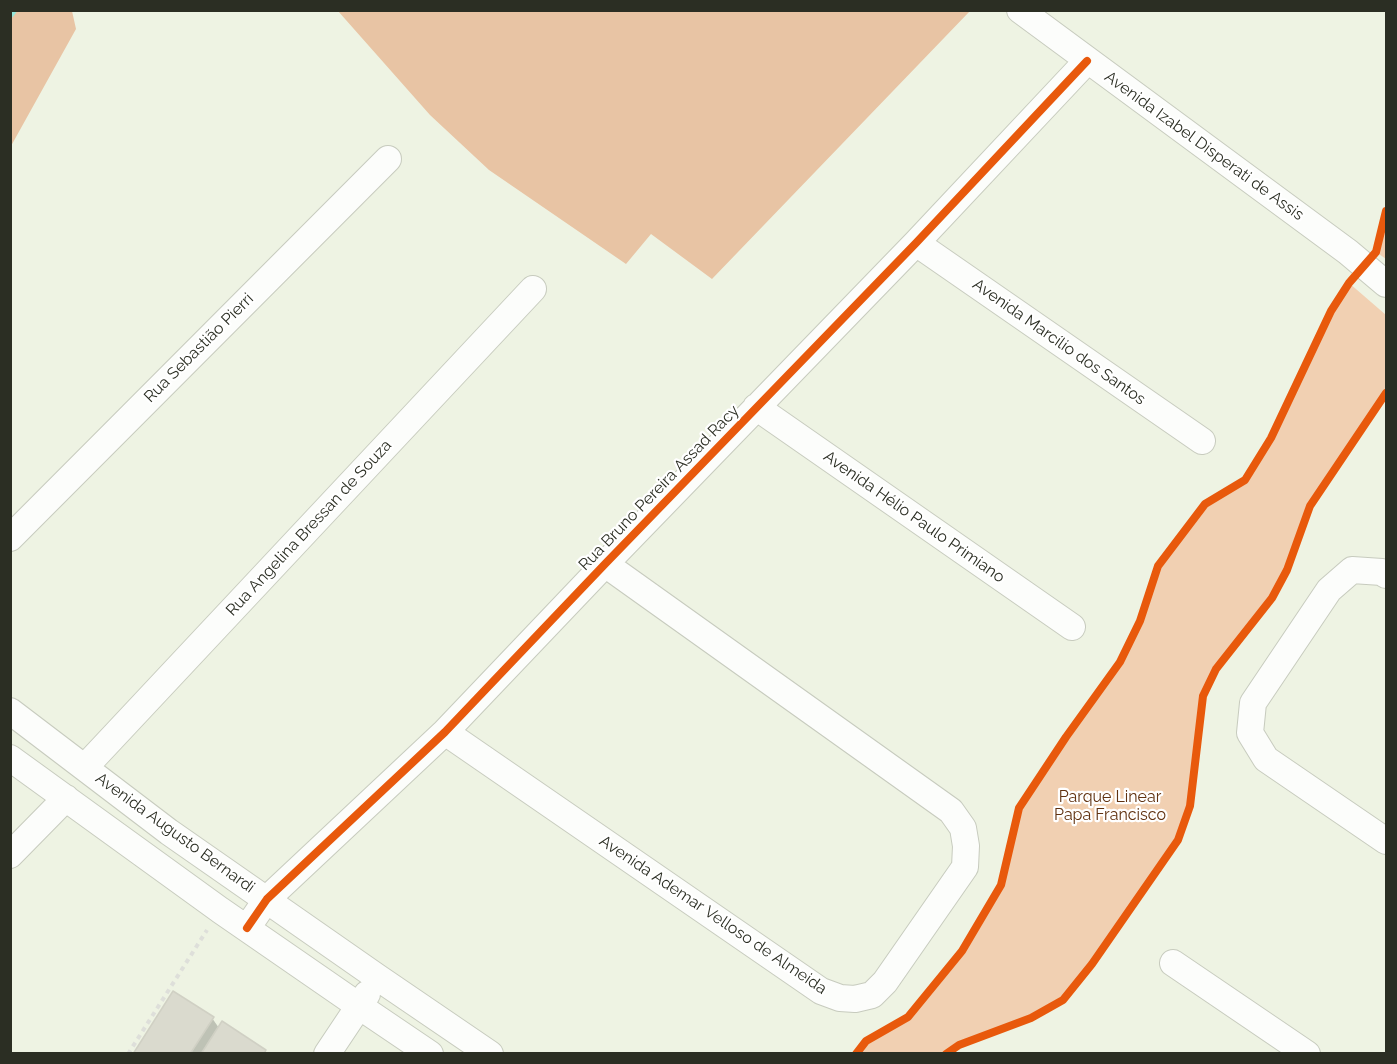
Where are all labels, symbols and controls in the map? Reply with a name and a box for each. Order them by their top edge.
street label: Avenida Izabel Disperati de Assis [1101,67,1307,225]
street label: Avenida Marcílio dos Santos [969,275,1149,409]
street label: Rua Sebastião Pierri [140,289,258,407]
street label: Rua Bruno Pereira Assad Racy [575,401,743,575]
street label: Rua Angelina Bressan de Souza [222,436,396,620]
street label: Avenida Hélio Paulo Primiano [820,447,1008,587]
street label: Avenida Augusto Bernardi [92,769,258,897]
park label: Parque Linear Papa Francisco [1054,787,1166,825]
street label: Avenida Ademar Velloso de Almeida [596,832,830,998]

